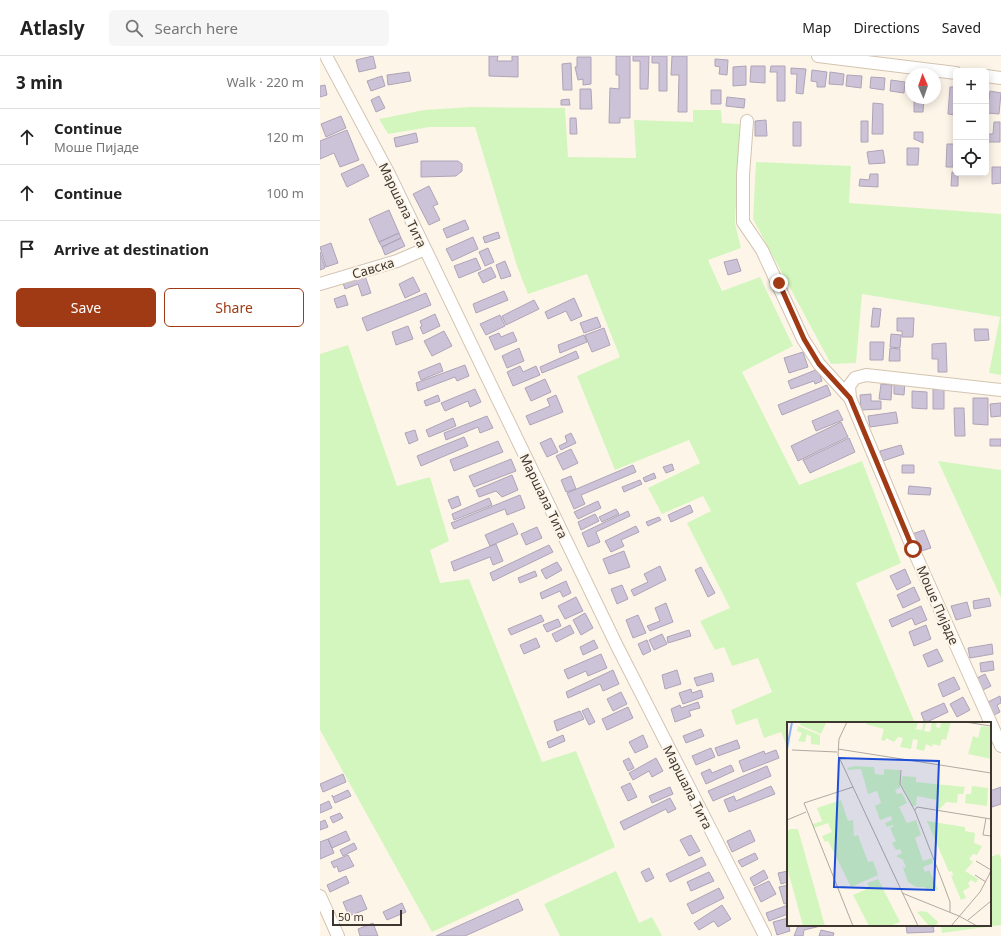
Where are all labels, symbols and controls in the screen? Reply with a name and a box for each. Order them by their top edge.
search box [109,10,389,46]
text: Atlasly [20,15,85,41]
icon: search [123,17,145,39]
text: Search here [155,18,238,38]
text: Map [802,18,831,37]
text: Directions [853,18,920,37]
text: Saved [942,18,981,37]
north arrow [905,68,941,104]
map controls [953,68,989,176]
button: + [953,68,989,104]
text: 3 min [16,71,63,94]
text: Walk · 220 m [226,73,304,91]
button: − [953,104,989,140]
text: Continue [54,118,122,138]
icon: ahead [16,126,38,148]
text: 120 m [266,128,304,146]
text: Моше Пијаде [54,138,139,156]
button: locate [953,140,989,176]
street label: Маршала Тита [375,160,431,250]
icon: ahead [16,182,38,204]
text: Continue [54,183,122,203]
text: 100 m [266,184,304,202]
icon: arrive [16,238,38,260]
text: Arrive at destination [54,239,209,259]
street label: Савска [350,253,396,283]
route end [770,274,788,292]
button: Save [16,288,156,327]
button: Share [164,288,304,327]
street label: Маршала Тита [516,451,572,541]
route start [904,540,922,558]
street label: Моше Пијаде [913,563,963,647]
inset map [787,722,991,926]
street label: Маршала Тита [659,742,717,832]
scale bar [332,908,402,927]
text: 50 m [338,909,364,924]

